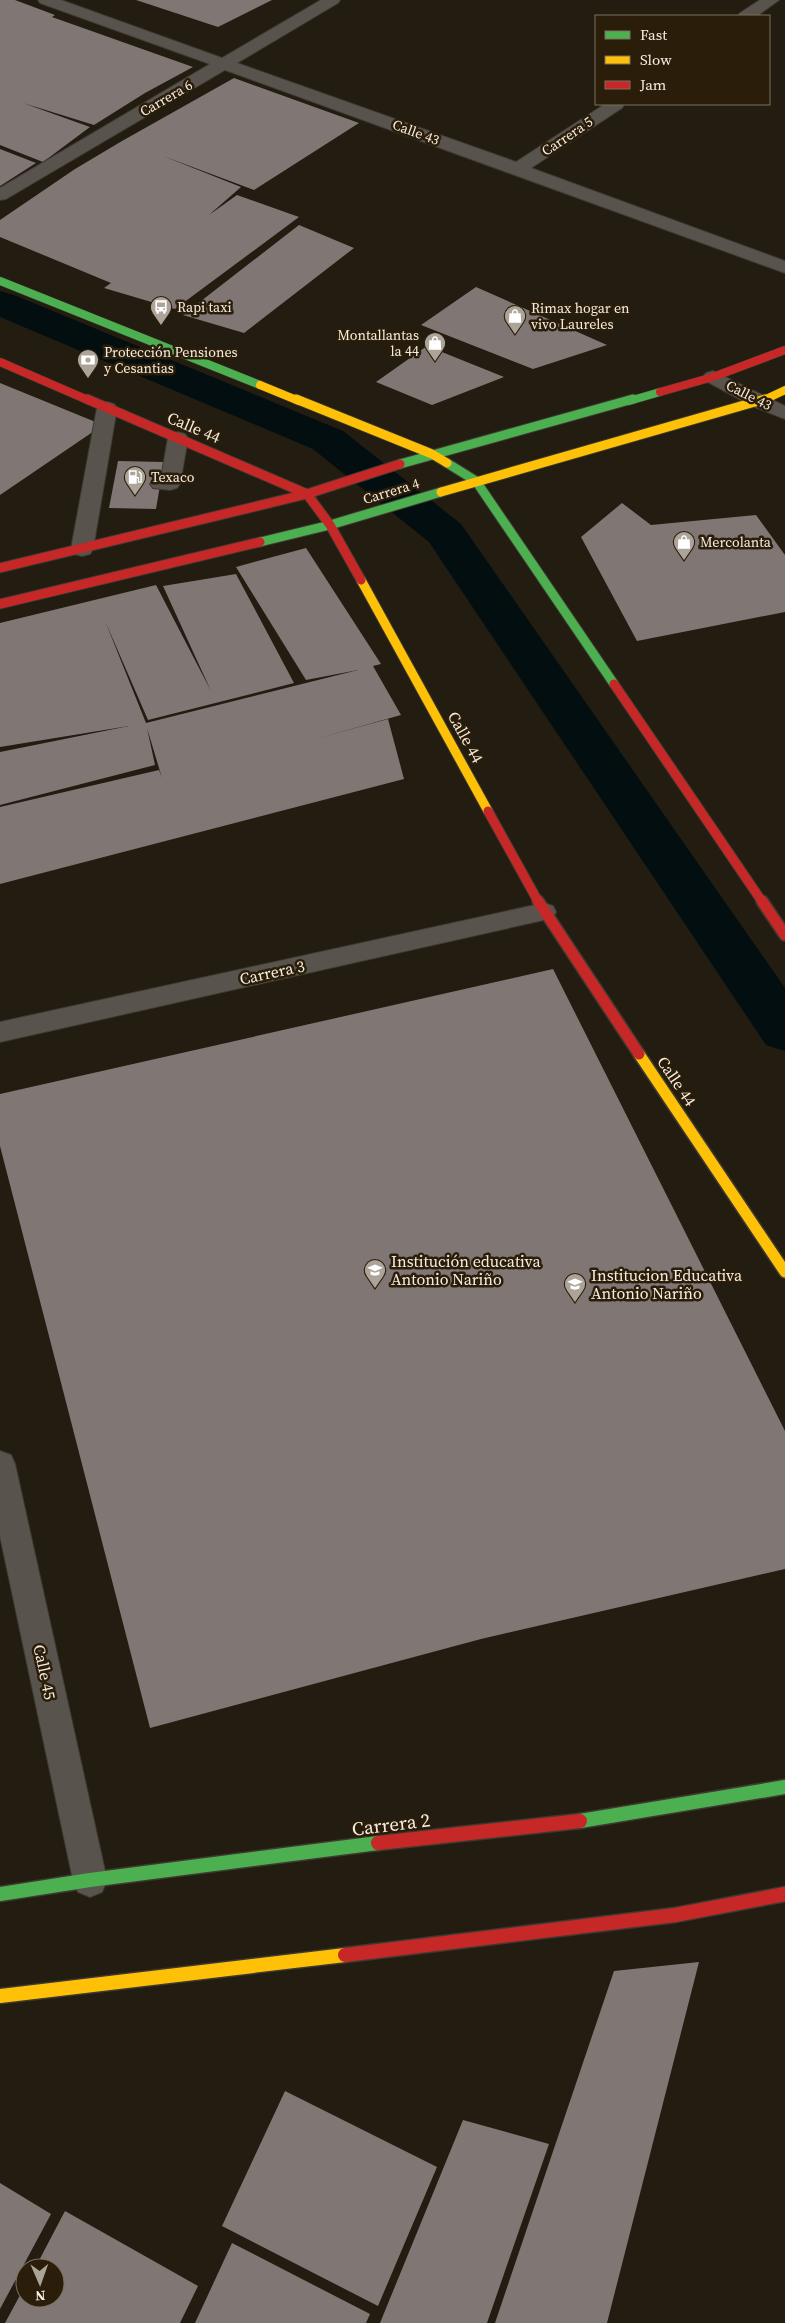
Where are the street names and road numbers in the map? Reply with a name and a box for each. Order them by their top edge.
street label: Carrera 6 [136,75,196,121]
street label: Carrera 5 [537,112,597,160]
street label: Calle 43 [390,114,442,150]
street label: Calle 43 [723,375,775,415]
street label: Calle 44 [164,406,224,448]
street label: Carrera 4 [360,473,422,509]
street label: Calle 44 [443,707,489,767]
street label: Carrera 3 [237,954,307,990]
street label: Calle 44 [652,1052,702,1110]
street label: Calle 45 [28,1642,62,1702]
street label: Carrera 2 [350,1806,432,1842]

